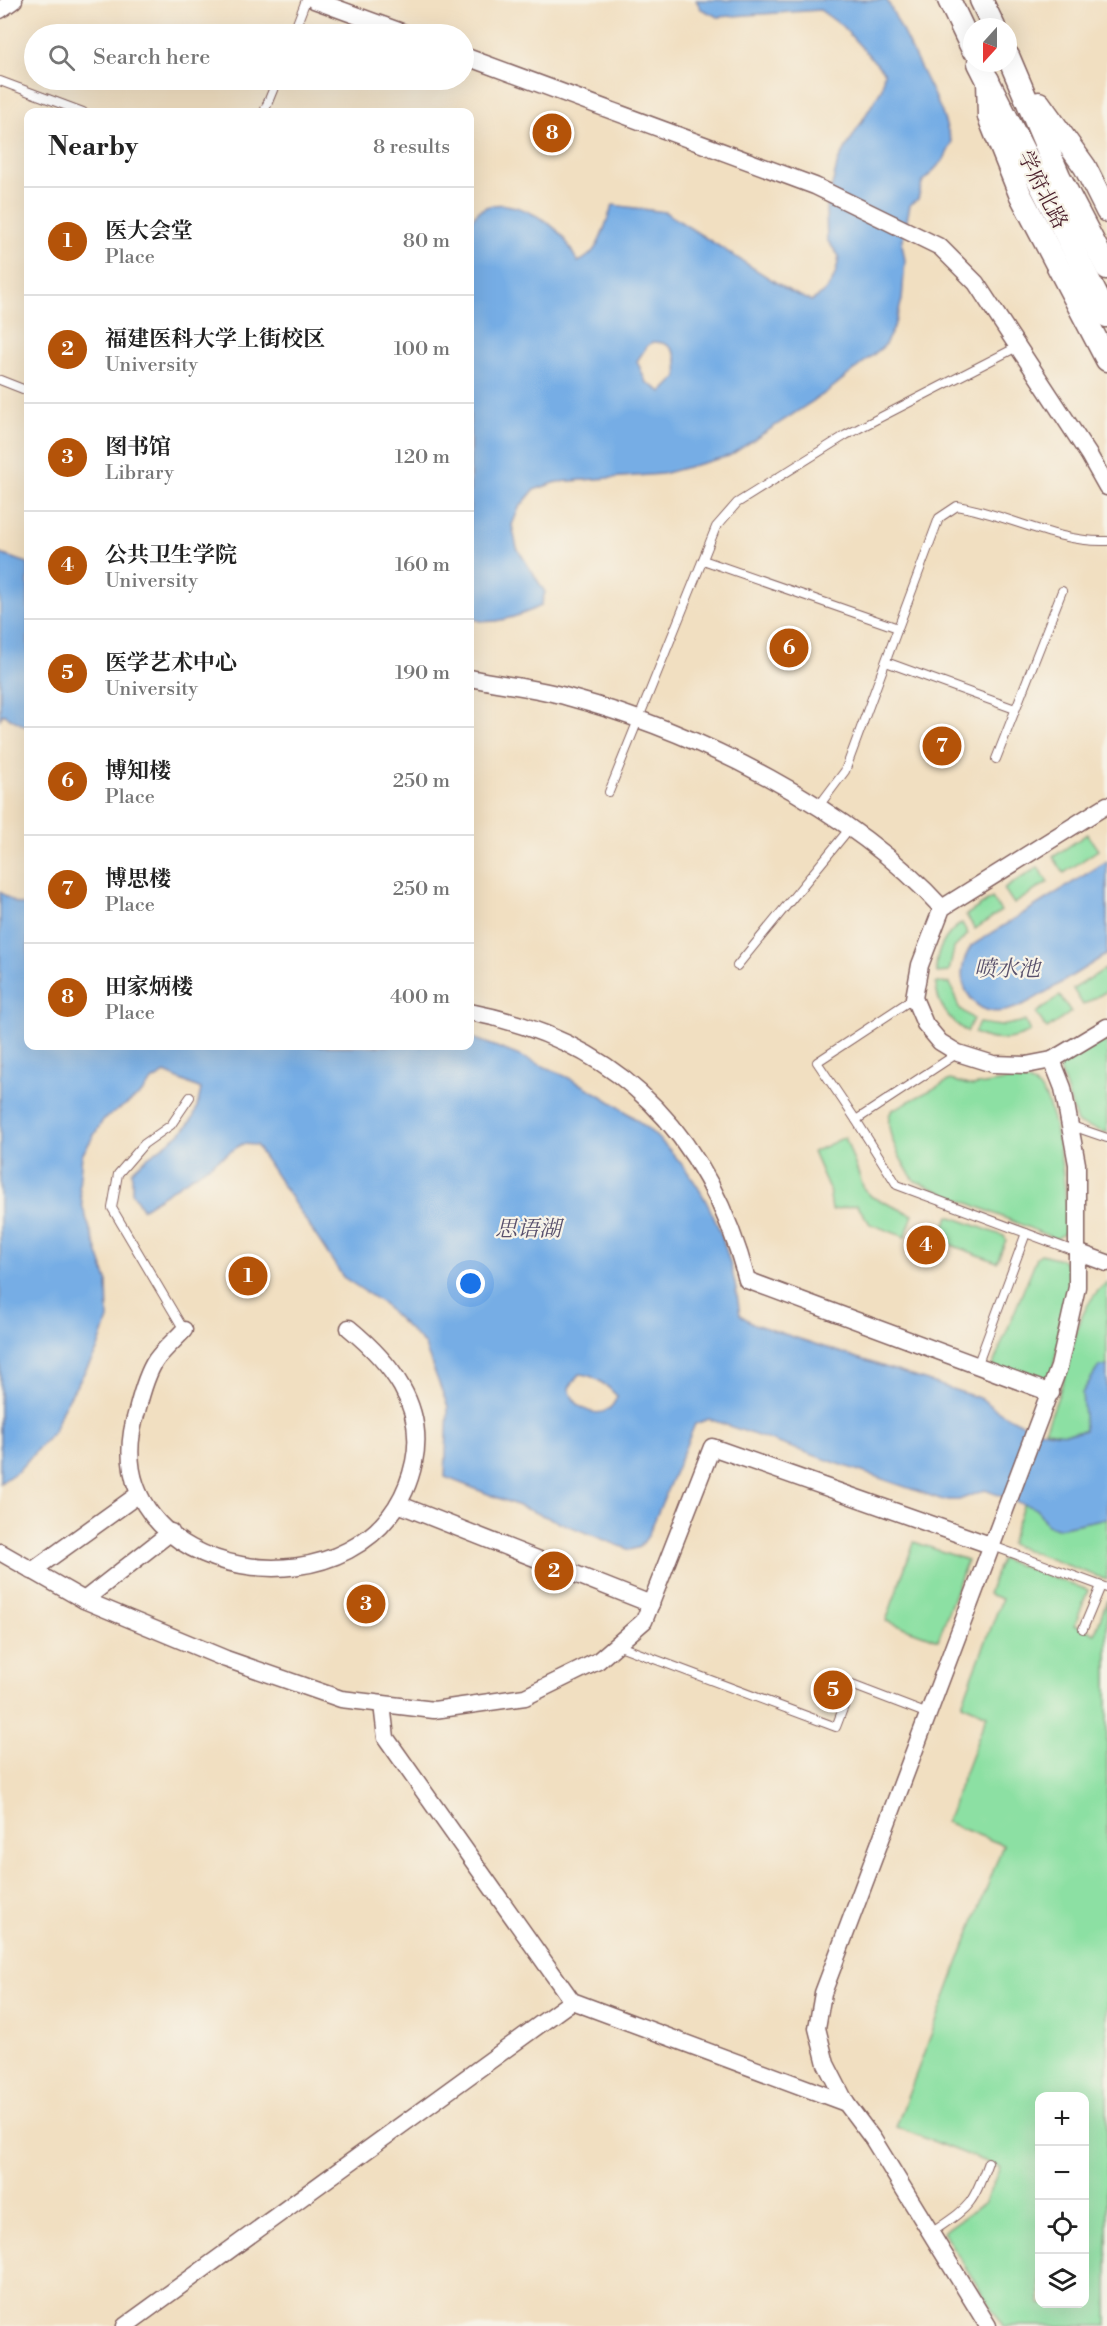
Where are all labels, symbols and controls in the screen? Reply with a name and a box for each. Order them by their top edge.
north arrow [963,18,1017,72]
search box [24,24,474,90]
icon: search [45,41,78,74]
text: Search here [93,44,210,71]
pin: 8 [532,110,572,156]
text: Nearby [48,131,138,163]
text: 8 results [373,135,450,160]
street label: 学府北路 [1011,147,1073,233]
text: 医大会堂 [105,218,193,245]
text: 1 [63,229,72,254]
text: 80 m [403,229,450,254]
text: Place [105,245,155,270]
text: 福建医科大学上街校区 [105,326,325,353]
text: 2 [61,337,74,362]
text: 100 m [394,337,450,362]
text: University [105,353,198,378]
text: 图书馆 [105,434,171,461]
text: 3 [61,445,74,470]
text: 120 m [395,445,450,470]
text: Library [105,461,174,486]
text: 公共卫生学院 [105,542,237,569]
text: 4 [61,553,74,578]
text: 160 m [395,553,450,578]
text: University [105,569,198,594]
pin: 6 [770,626,808,670]
text: 医学艺术中心 [105,650,237,677]
text: 5 [61,661,74,686]
text: 190 m [395,661,450,686]
text: University [105,677,198,702]
pin: 7 [922,724,962,768]
text: 博知楼 [105,758,171,785]
text: 6 [61,769,74,794]
text: 250 m [393,769,450,794]
text: Place [105,785,155,810]
text: 博思楼 [105,866,171,893]
text: 7 [62,877,73,902]
text: 250 m [393,877,450,902]
text: Place [105,893,155,918]
water label: 喷水池 [974,956,1043,983]
text: 田家炳楼 [105,974,193,1001]
text: 8 [61,985,74,1010]
text: 400 m [390,985,450,1010]
text: Place [105,1001,155,1026]
water label: 思语湖 [495,1216,565,1243]
pin: 4 [906,1222,946,1268]
pin: 1 [228,1254,268,1298]
your location [456,1269,485,1298]
pin: 2 [534,1548,574,1594]
pin: 3 [346,1582,386,1626]
pin: 5 [814,1668,852,1712]
map controls [1035,2092,1089,2308]
button: + [1035,2092,1089,2146]
button: − [1035,2146,1089,2200]
button: locate [1035,2200,1089,2254]
button: layers [1035,2254,1089,2308]

